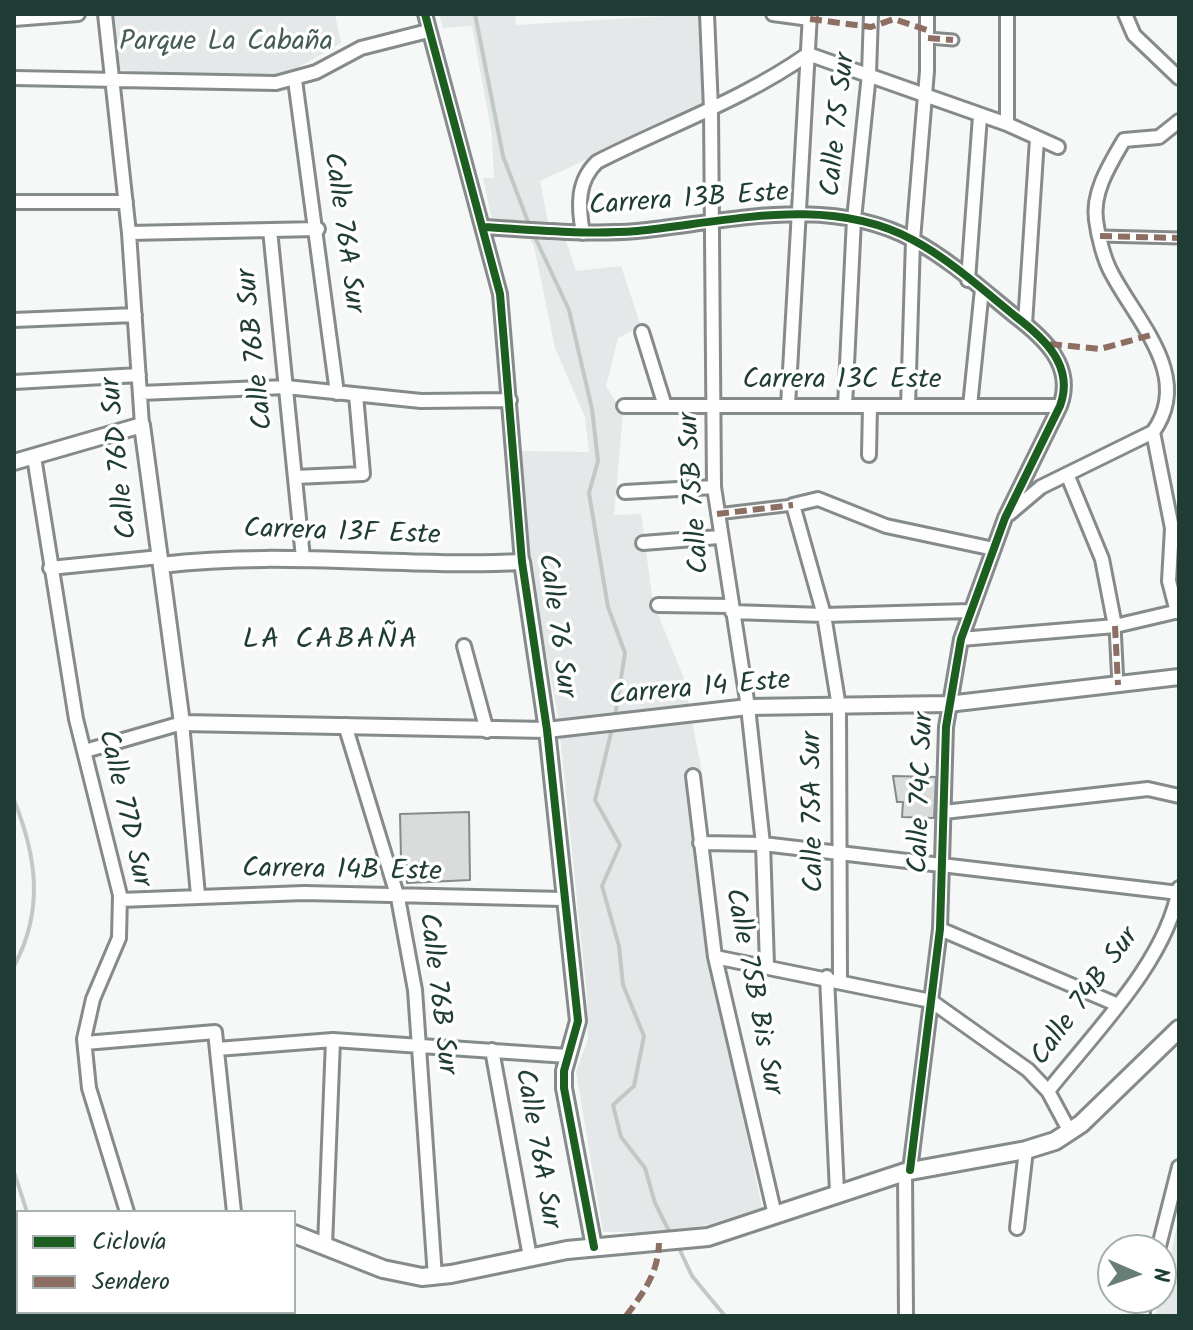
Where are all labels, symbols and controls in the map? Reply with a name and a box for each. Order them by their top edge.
park label: Parque La Cabaña [119,27,333,61]
street label: Calle 75 Sur [817,52,865,198]
street label: Calle 76A Sur [313,151,369,315]
street label: Carrera 13B Este [588,178,790,226]
street label: Calle 76B Sur [233,266,283,432]
street label: Carrera 13C Este [742,365,942,399]
street label: Calle 76D Sur [97,375,147,541]
street label: Calle 75B Sur [675,411,719,575]
street label: Carrera 13F Este [243,515,441,555]
street label: Calle 76 Sur [527,552,581,700]
district label: LA CABAÑA [243,625,419,661]
street label: Carrera 14 Este [608,666,792,716]
street label: Calle 74C Sur [904,712,944,874]
street label: Calle 77D Sur [88,727,156,891]
street label: Calle 75A Sur [798,731,834,893]
street label: Carrera 14B Este [242,854,442,892]
street label: Calle 75B Bis Sur [715,886,787,1098]
street label: Calle 76B Sur [408,911,462,1077]
street label: Calle 74B Sur [1026,922,1148,1074]
street label: Calle 76A Sur [504,1066,566,1232]
legend [16,1210,296,1314]
text: Ciclovía [92,1223,167,1262]
north arrow [1097,1234,1177,1314]
text: Sendero [92,1263,170,1302]
text: N [1142,1267,1177,1282]

